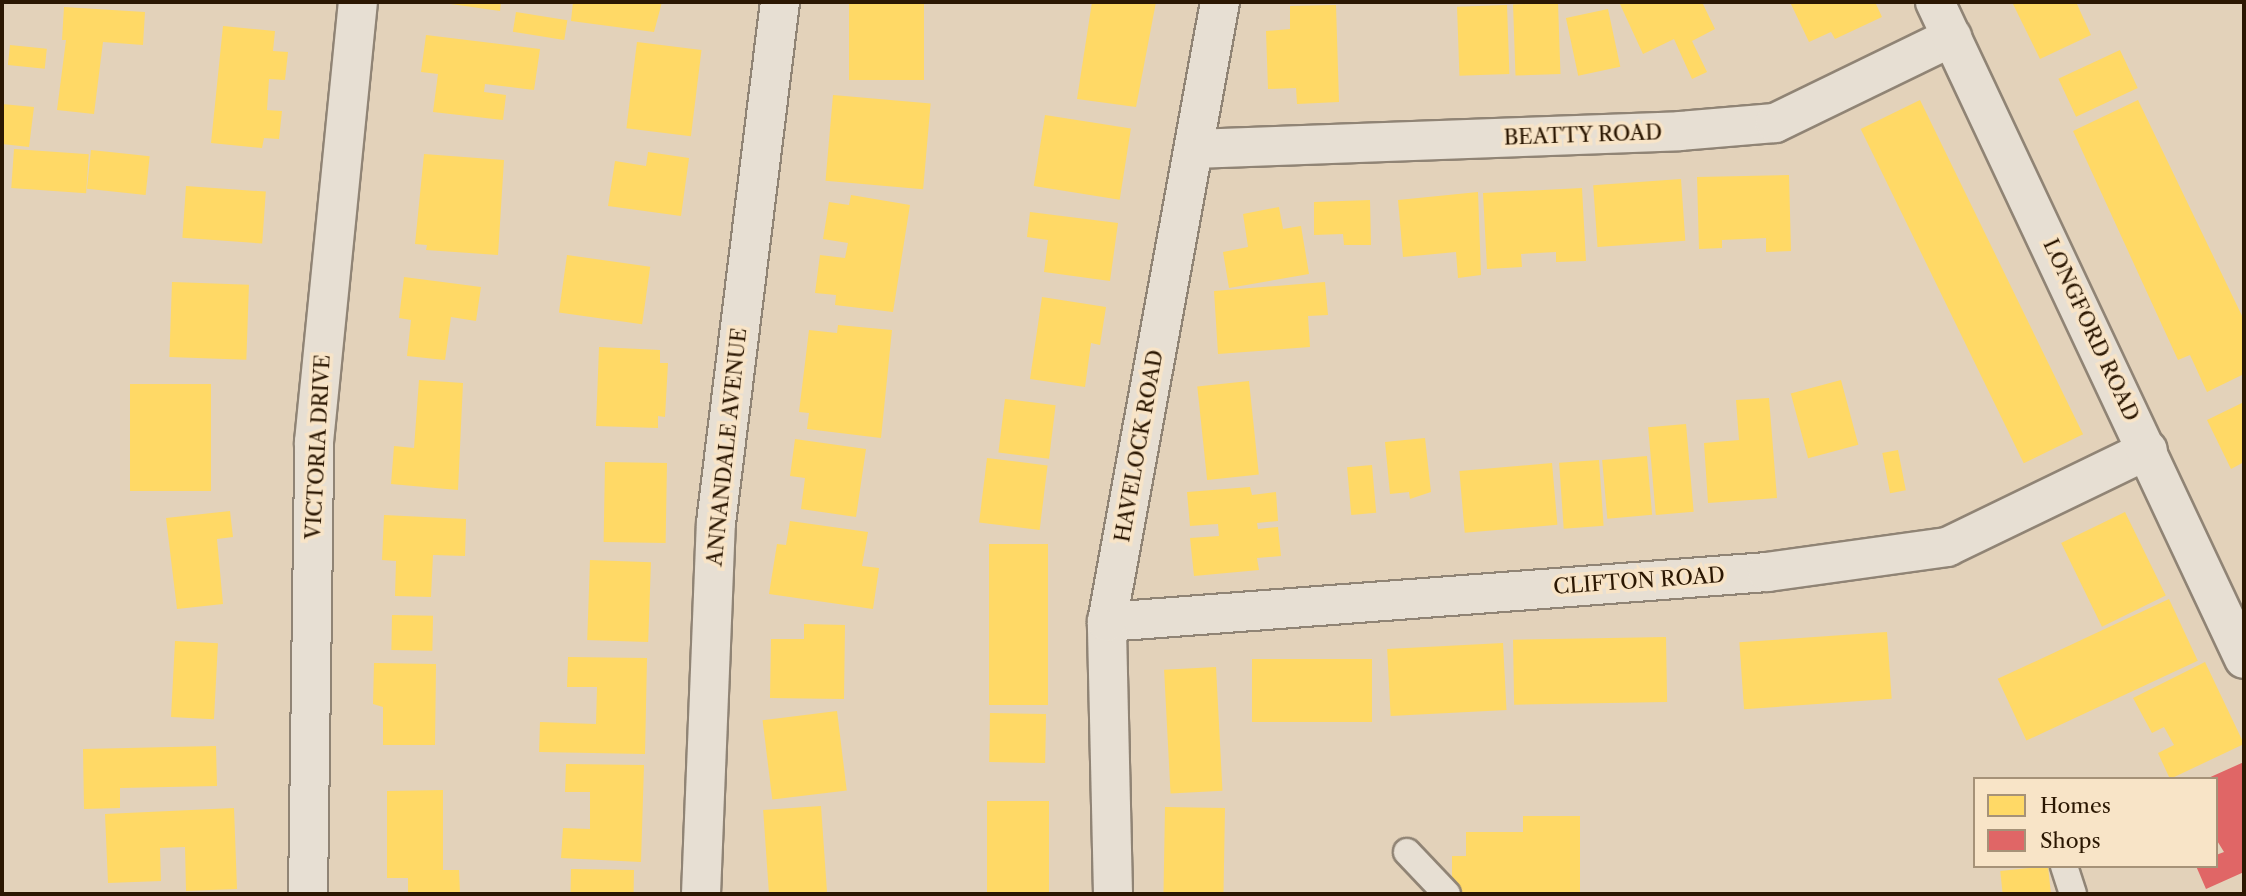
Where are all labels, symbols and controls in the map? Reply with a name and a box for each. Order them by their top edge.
street label: BEATTY ROAD [1503,120,1663,150]
street label: LONGFORD ROAD [2038,235,2144,425]
street label: ANNANDALE AVENUE [702,326,752,568]
street label: HAVELOCK ROAD [1110,348,1168,544]
street label: VICTORIA DRIVE [301,353,335,541]
street label: CLIFTON ROAD [1552,562,1726,600]
legend [1973,777,2218,868]
text: Homes [2040,793,2111,818]
text: Shops [2040,828,2101,853]

